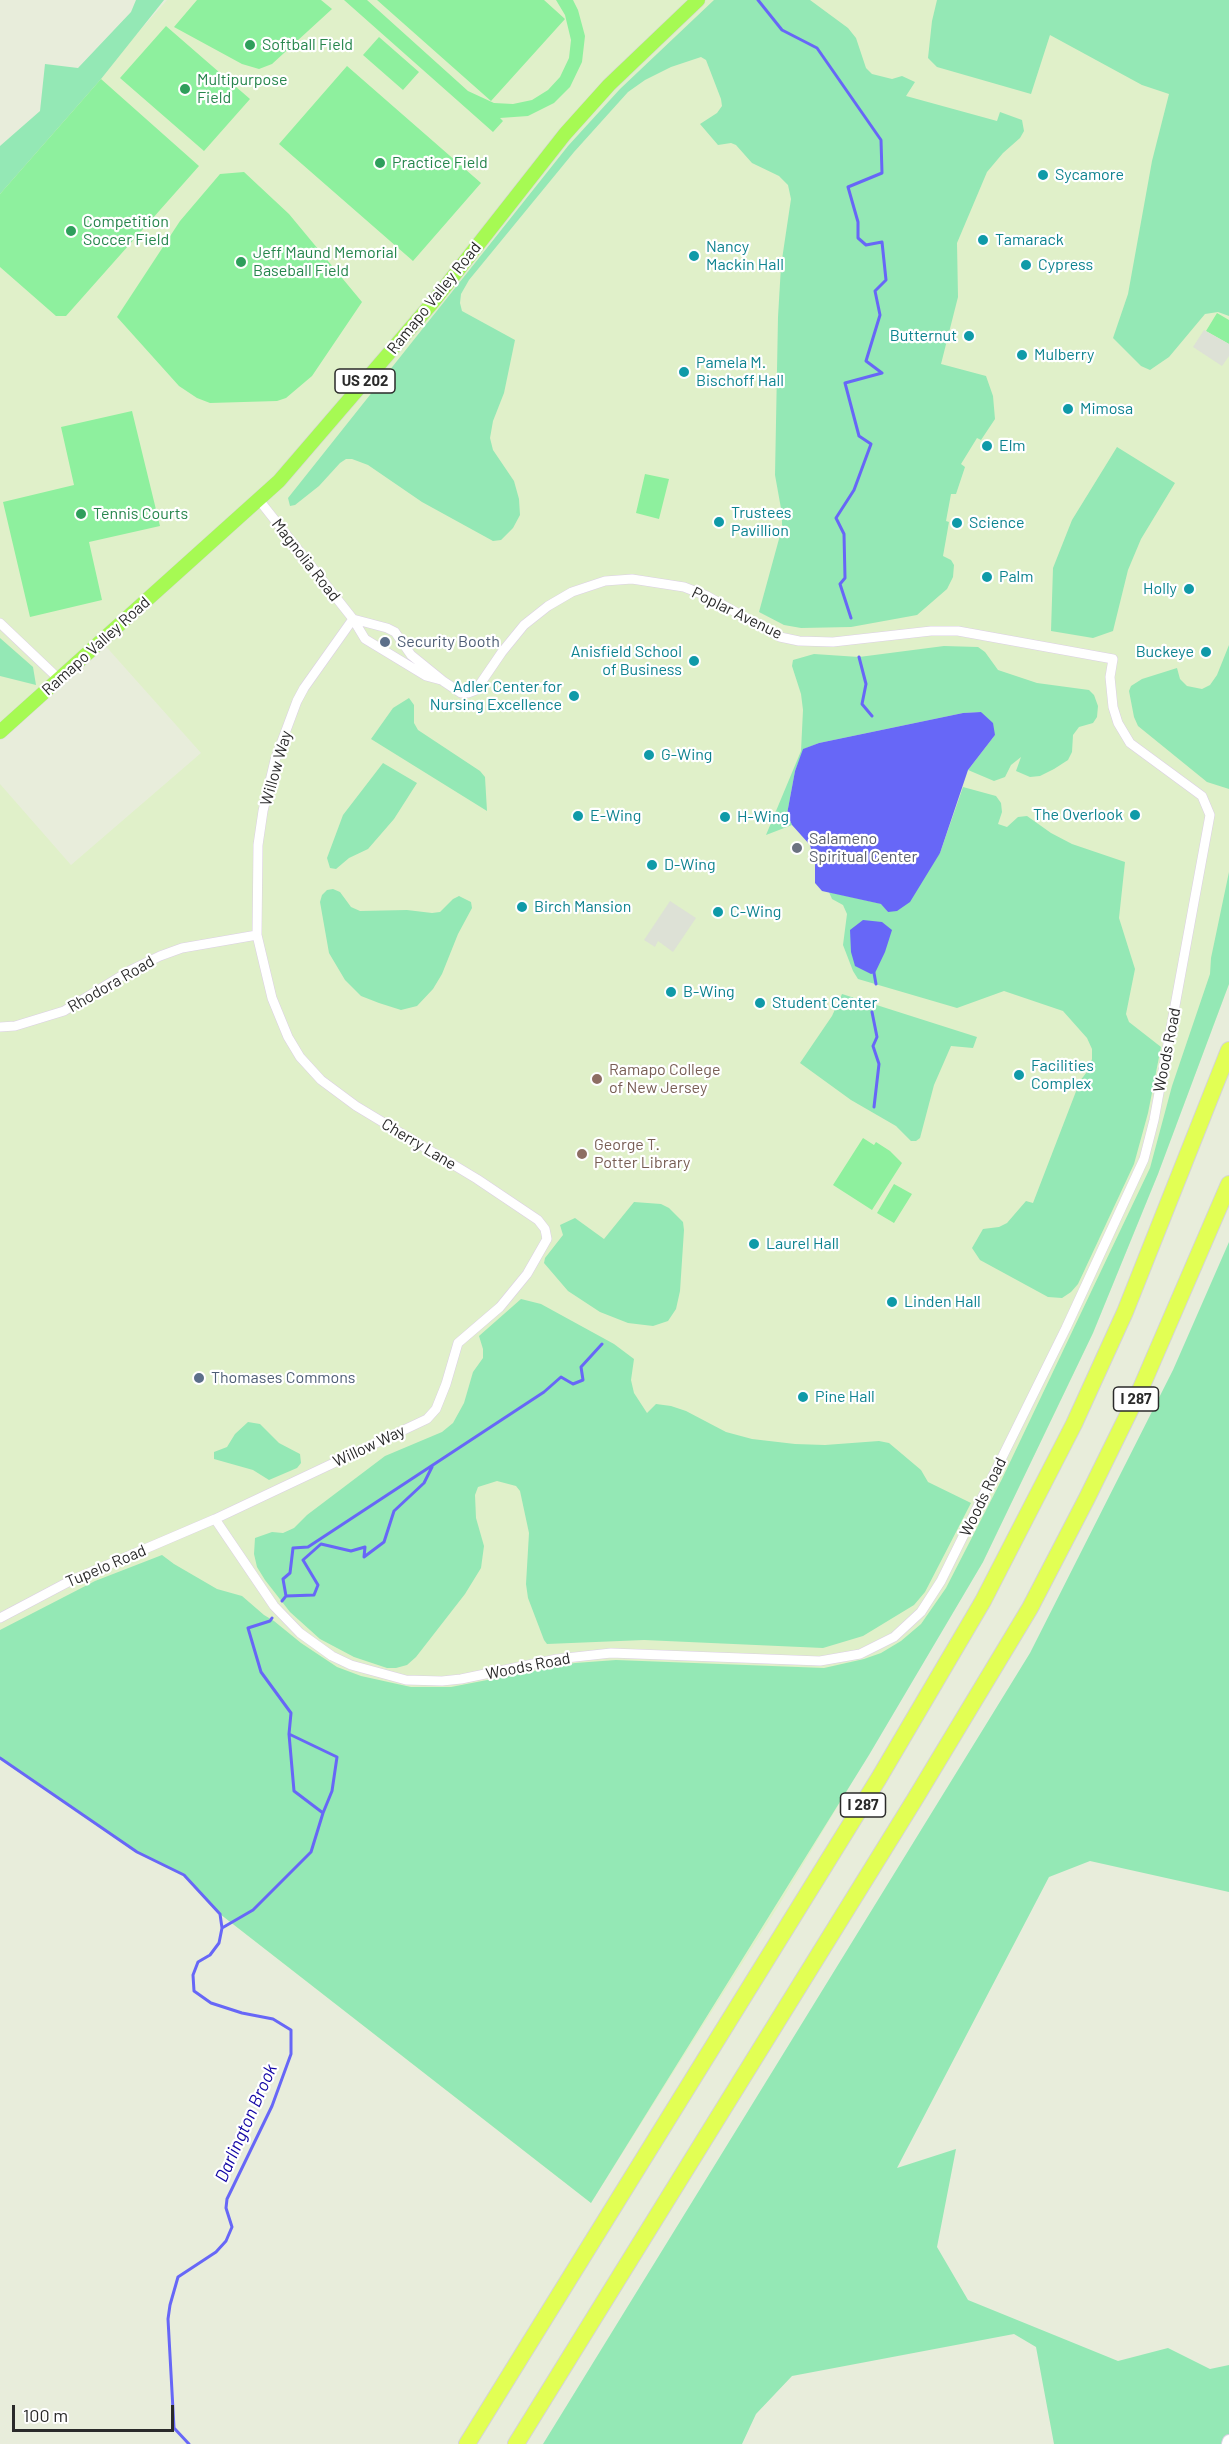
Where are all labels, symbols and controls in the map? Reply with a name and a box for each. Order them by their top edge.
place label: Softball Field [262,35,353,55]
marker: Softball Field [243,38,257,52]
place label: Multipurpose Field [197,70,287,108]
marker: Multipurpose Field [178,82,192,96]
place label: Practice Field [392,153,488,173]
marker: Practice Field [373,156,387,170]
place label: Sycamore [1055,165,1124,185]
marker: Sycamore [1036,168,1050,182]
place label: Competition Soccer Field [83,212,169,250]
marker: Competition Soccer Field [64,224,78,238]
place label: Tamarack [995,230,1064,250]
marker: Tamarack [976,233,990,247]
place label: Nancy Mackin Hall [706,237,784,275]
street label: Ramapo Valley Road [383,238,485,358]
place label: Jeff Maund Memorial Baseball Field [253,243,397,281]
marker: Nancy Mackin Hall [687,249,701,263]
marker: Jeff Maund Memorial Baseball Field [234,255,248,269]
place label: Cypress [1038,255,1093,275]
marker: Cypress [1019,258,1033,272]
place label: Butternut [890,326,957,346]
marker: Butternut [962,329,976,343]
place label: Mulberry [1034,345,1094,365]
marker: Mulberry [1015,348,1029,362]
place label: Pamela M. Bischoff Hall [696,353,784,391]
marker: Pamela M. Bischoff Hall [677,365,691,379]
road number: US 202 [335,369,395,393]
place label: Mimosa [1080,399,1133,419]
marker: Mimosa [1061,402,1075,416]
place label: Elm [999,436,1026,456]
marker: Elm [980,439,994,453]
place label: Trustees Pavillion [731,503,792,541]
place label: Tennis Courts [93,504,188,524]
marker: Tennis Courts [74,507,88,521]
place label: Science [969,513,1025,533]
street label: Magnolia Road [268,515,344,605]
marker: Trustees Pavillion [712,515,726,529]
marker: Science [950,516,964,530]
place label: Palm [999,567,1034,587]
marker: Palm [980,570,994,584]
place label: Holly [1143,579,1177,599]
marker: Holly [1182,582,1196,596]
street label: Poplar Avenue [689,583,785,643]
street label: Ramapo Valley Road [38,593,154,699]
place label: Security Booth [397,632,500,652]
marker: Security Booth [378,635,392,649]
place label: Anisfield School of Business [571,642,682,680]
place label: Buckeye [1136,642,1194,662]
marker: Buckeye [1199,645,1213,659]
marker: Anisfield School of Business [687,654,701,668]
place label: Adler Center for Nursing Excellence [430,677,562,715]
marker: Adler Center for Nursing Excellence [567,689,581,703]
street label: Willow Way [256,728,296,808]
place label: G-Wing [661,745,712,765]
marker: G-Wing [642,748,656,762]
place label: The Overlook [1033,805,1123,825]
place label: E-Wing [590,806,641,826]
place label: H-Wing [737,807,789,827]
marker: The Overlook [1128,808,1142,822]
marker: E-Wing [571,809,585,823]
marker: H-Wing [718,810,732,824]
place label: Salameno Spiritual Center [809,829,917,867]
marker: Salameno Spiritual Center [790,841,804,855]
place label: D-Wing [664,855,716,875]
marker: D-Wing [645,858,659,872]
place label: Birch Mansion [534,897,631,917]
marker: Birch Mansion [515,900,529,914]
place label: C-Wing [730,902,781,922]
marker: C-Wing [711,905,725,919]
street label: Rhodora Road [64,951,158,1017]
place label: B-Wing [683,982,735,1002]
marker: B-Wing [664,985,678,999]
place label: Student Center [772,993,877,1013]
marker: Student Center [753,996,767,1010]
street label: Woods Road [1149,1006,1185,1094]
place label: Facilities Complex [1031,1056,1094,1094]
place label: Ramapo College of New Jersey [609,1060,720,1098]
marker: Facilities Complex [1012,1068,1026,1082]
marker: Ramapo College of New Jersey [590,1072,604,1086]
street label: Cherry Lane [378,1114,460,1174]
place label: George T. Potter Library [594,1135,690,1173]
marker: George T. Potter Library [575,1147,589,1161]
place label: Laurel Hall [766,1234,839,1254]
marker: Laurel Hall [747,1237,761,1251]
place label: Linden Hall [904,1292,981,1312]
marker: Linden Hall [885,1295,899,1309]
place label: Thomases Commons [211,1368,356,1388]
marker: Thomases Commons [192,1371,206,1385]
place label: Pine Hall [815,1387,875,1407]
road number: I 287 [1114,1387,1158,1411]
marker: Pine Hall [796,1390,810,1404]
street label: Willow Way [330,1421,408,1471]
street label: Woods Road [956,1454,1010,1540]
street label: Tupelo Road [63,1541,149,1591]
street label: Woods Road [484,1648,572,1684]
road number: I 287 [840,1793,886,1817]
water label: Darlington Brook [210,2061,282,2185]
scale bar [15,2393,177,2431]
text: 100 m [23,2404,68,2426]

